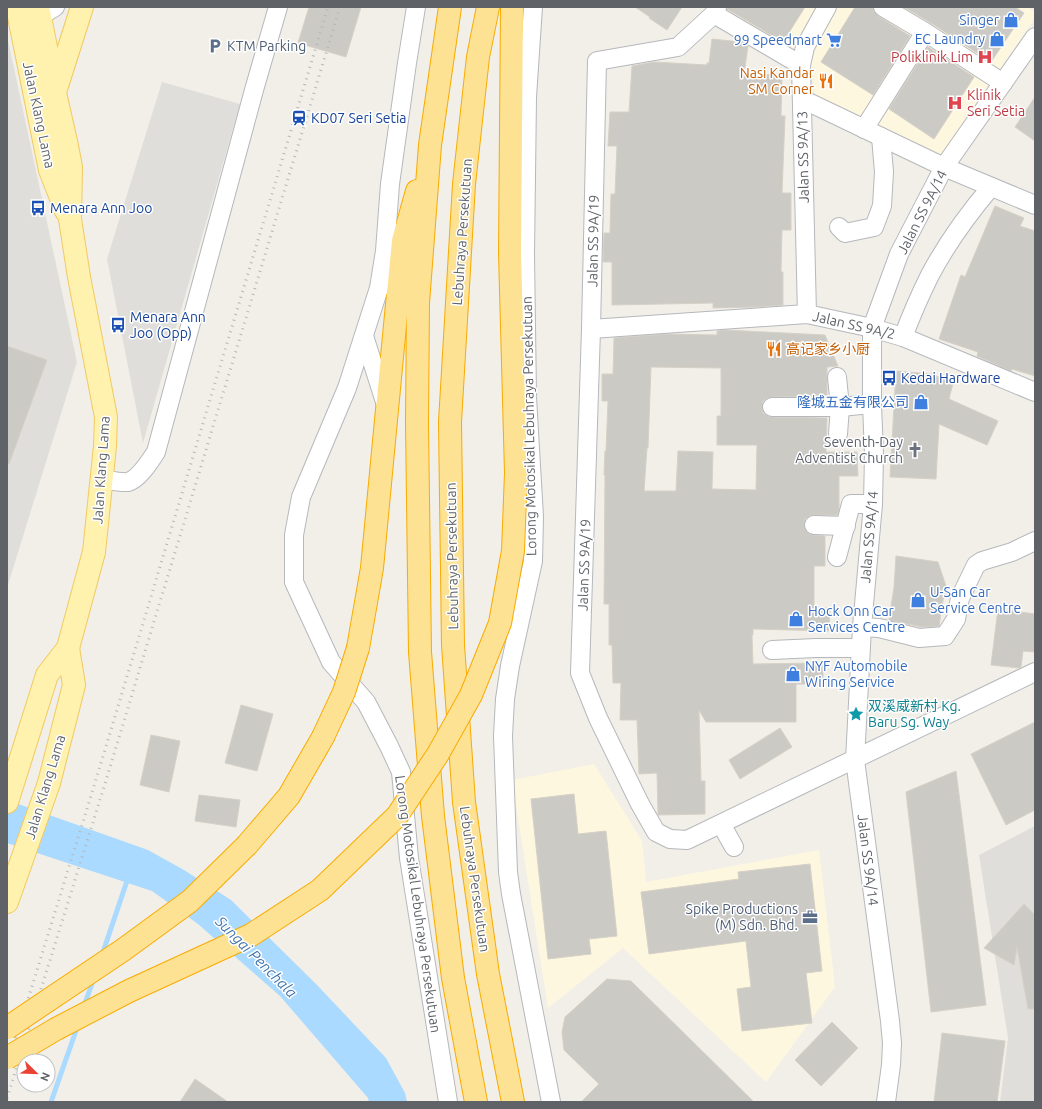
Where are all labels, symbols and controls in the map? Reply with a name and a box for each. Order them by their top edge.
shop icon: Singer [1002,11,1020,29]
place label: Singer [959,12,1000,28]
shop icon: EC Laundry [988,30,1006,48]
supermarket icon: 99 Speedmart [825,31,843,49]
place label: EC Laundry [915,31,985,47]
place label: 99 Speedmart [734,32,822,48]
parking icon: KTM Parking [206,37,224,55]
place label: KTM Parking [227,38,306,54]
hospital icon: Poliklinik Lim [976,48,994,66]
place label: Poliklinik Lim [891,49,973,65]
street label: Jalan Klang Lama [20,60,58,170]
place label: Nasi Kandar SM Corner [740,65,815,97]
restaurant icon: Nasi Kandar SM Corner [817,72,835,90]
place label: Klinik Seri Setia [967,87,1025,119]
hospital icon: Klinik Seri Setia [946,94,964,112]
station icon: KD07 Seri Setia [290,109,308,127]
place label: KD07 Seri Setia [311,110,407,126]
street label: Jalan SS 9A/13 [794,111,812,203]
street label: Lebuhraya Persekutuan [449,158,475,306]
street label: Jalan SS 9A/14 [894,167,950,257]
street label: Jalan SS 9A/19 [584,195,602,287]
bus stop icon: Menara Ann Joo [29,199,47,217]
place label: Menara Ann Joo [50,200,152,216]
street label: Lorong Motosikal Lebuhraya Persekutuan [519,296,539,556]
street label: Jalan SS 9A/2 [811,308,897,342]
place label: Menara Ann Joo (Opp) [130,309,206,341]
bus stop icon: Menara Ann Joo (Opp) [109,316,127,334]
restaurant icon: 高记家乡小厨 [765,340,783,358]
place label: 高记家乡小厨 [786,341,870,357]
bus stop icon: Kedai Hardware [880,369,898,387]
place label: Kedai Hardware [901,370,1001,386]
shop icon: 隆城五金有限公司 [912,393,930,411]
place label: 隆城五金有限公司 [797,394,909,410]
street label: Jalan Klang Lama [89,415,113,525]
place label: Seventh-Day Adventist Church [795,434,903,466]
church icon: Seventh-Day Adventist Church [906,441,924,459]
street label: Lebuhraya Persekutuan [443,482,461,630]
street label: Jalan SS 9A/14 [857,490,881,584]
street label: Jalan SS 9A/19 [574,519,594,611]
place label: U-San Car Service Centre [930,584,1021,616]
shop icon: U-San Car Service Centre [909,591,927,609]
place label: Hock Onn Car Services Centre [808,603,905,635]
shop icon: Hock Onn Car Services Centre [787,610,805,628]
place label: NYF Automobile Wiring Service [805,658,908,690]
shop icon: NYF Automobile Wiring Service [784,665,802,683]
place label: 双溪威新村 Kg. Baru Sg. Way [868,698,961,730]
place icon: 双溪威新村 Kg. Baru Sg. Way [847,705,865,723]
street label: Jalan Klang Lama [21,733,69,841]
street label: Lorong Motosikal Lebuhraya Persekutuan [392,774,444,1034]
street label: Lebuhraya Persekutuan [457,805,493,953]
street label: Jalan SS 9A/14 [854,813,882,907]
place label: Spike Productions (M) Sdn. Bhd. [686,901,798,933]
office icon: Spike Productions (M) Sdn. Bhd. [801,908,819,926]
water label: Sungai Penchala [212,912,300,1001]
north arrow [16,1053,56,1093]
text: N [38,1071,52,1083]

